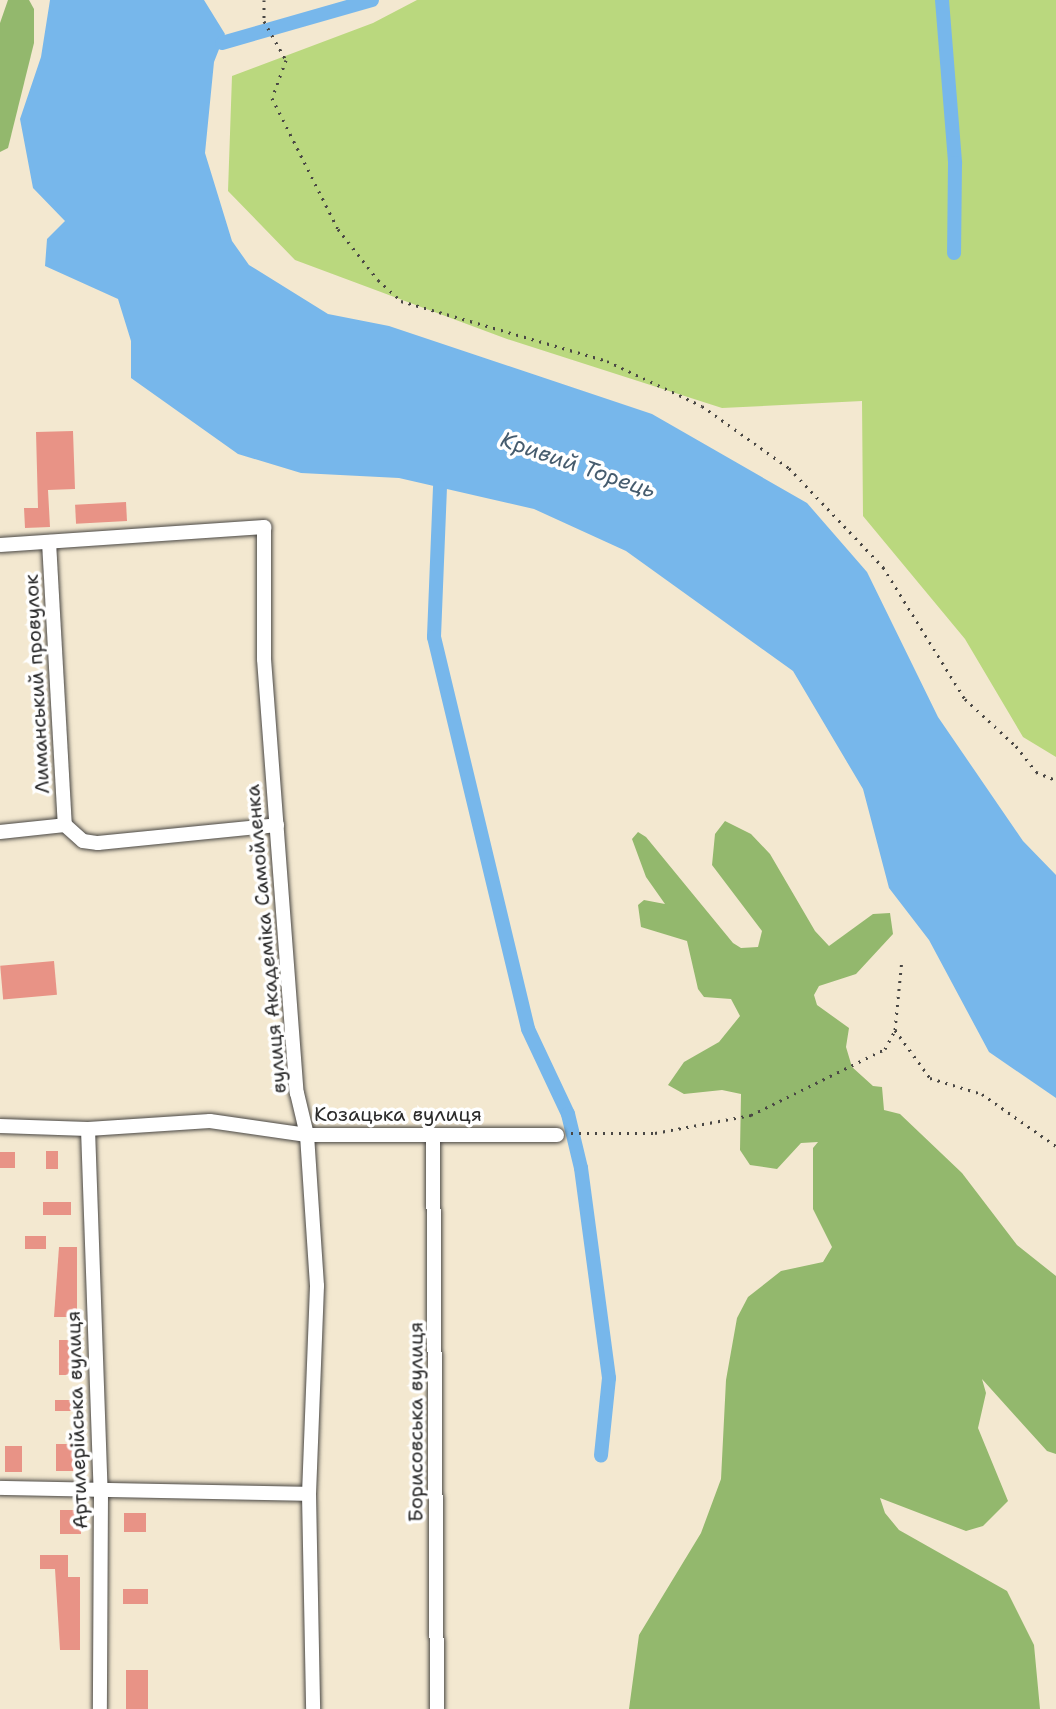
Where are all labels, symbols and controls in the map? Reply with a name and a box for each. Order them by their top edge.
water label: Кривий Торець [497,426,659,504]
street label: Лиманський провулок [19,574,55,794]
street label: вулиця Академіка Самойленка [241,783,291,1095]
street label: Козацька вулиця [314,1102,482,1126]
street label: Артилерійська вулиця [61,1310,93,1530]
street label: Борисовська вулиця [404,1322,428,1522]

